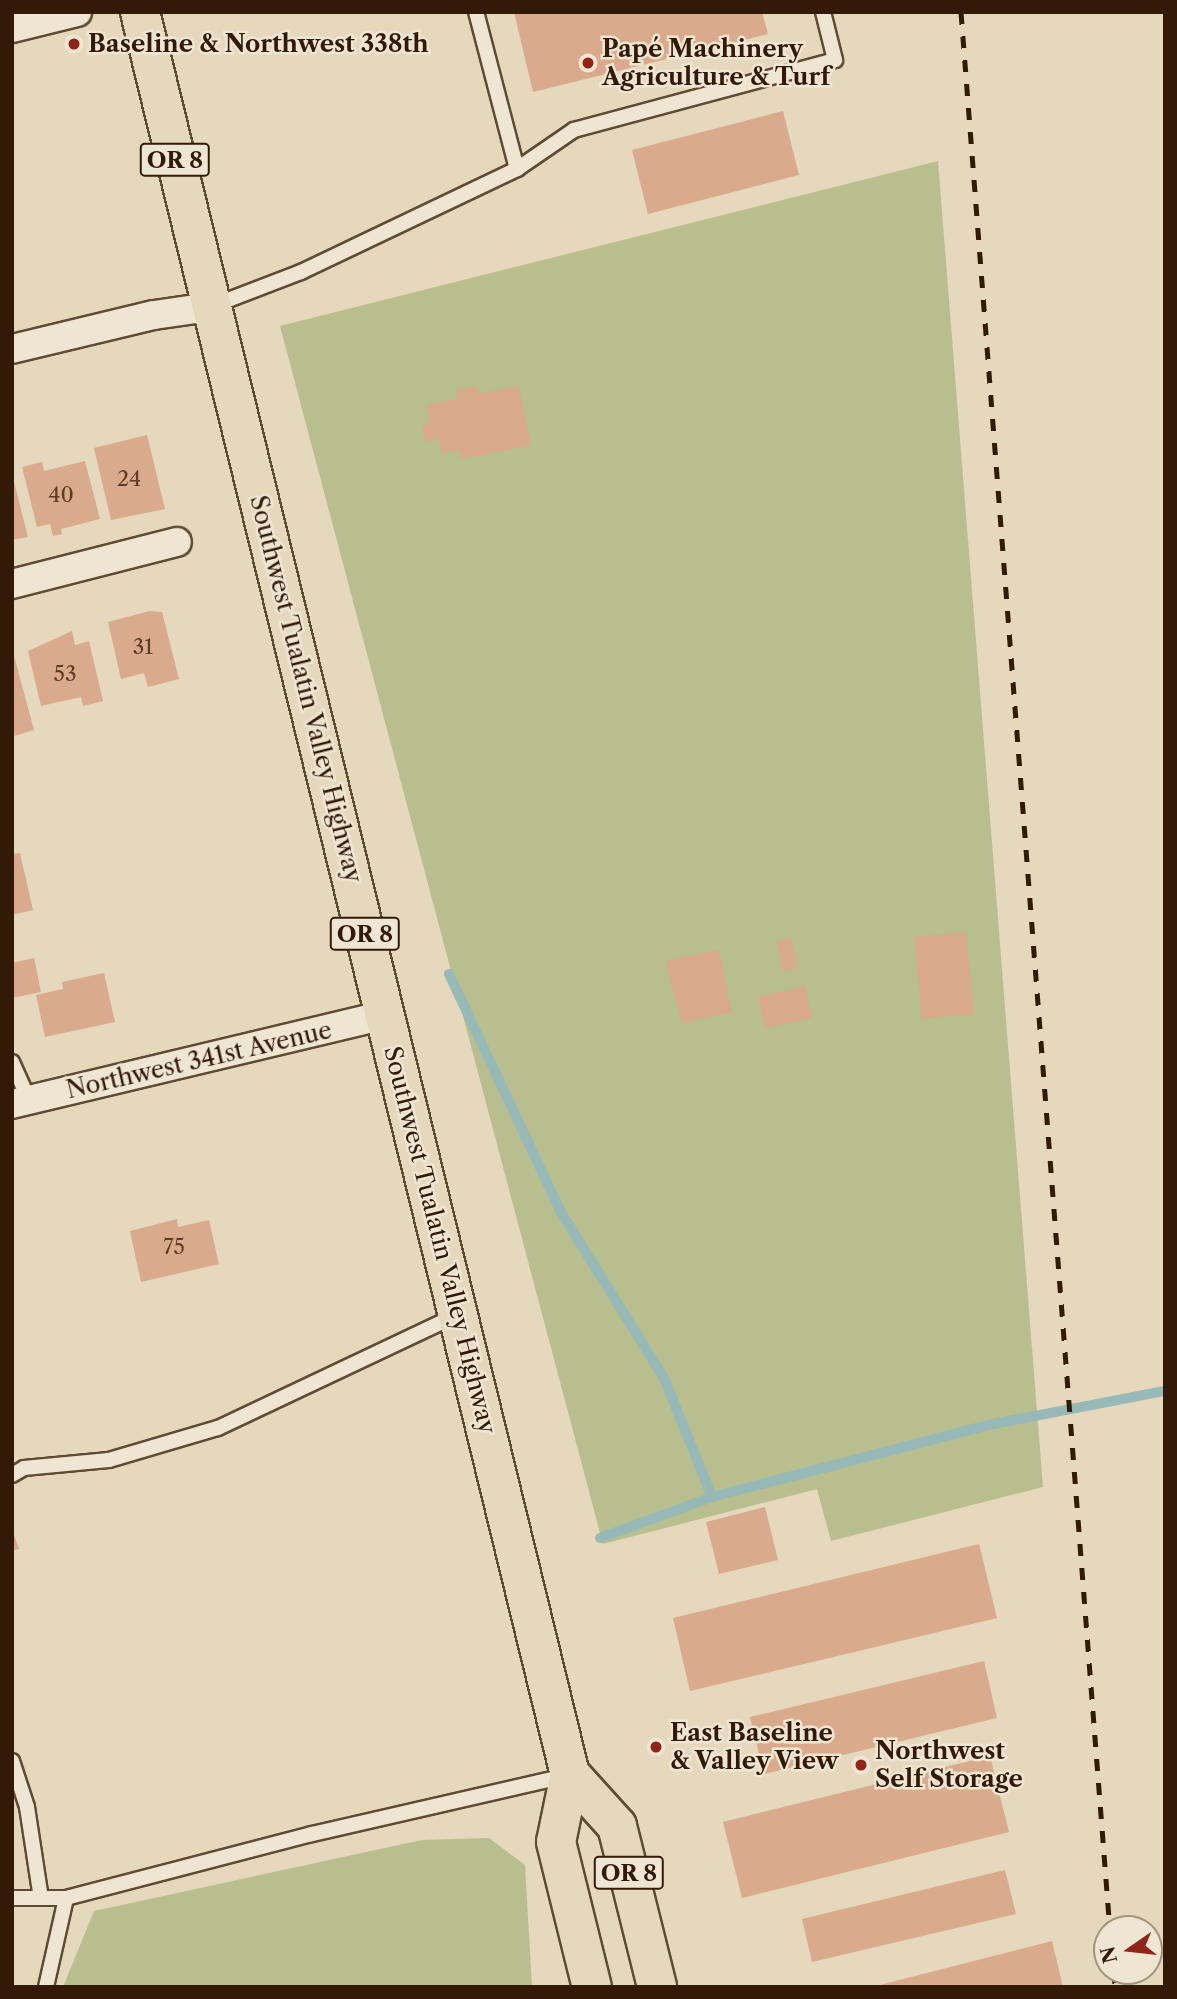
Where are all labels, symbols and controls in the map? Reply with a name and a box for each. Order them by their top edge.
place label: Baseline & Northwest 338th [88,30,429,58]
place label: Papé Machinery Agriculture & Turf [602,35,831,91]
marker: Baseline & Northwest 338th [66,36,82,52]
marker: Papé Machinery Agriculture & Turf [580,55,596,71]
road number: OR 8 [138,140,212,180]
house number: 24 [117,466,141,492]
house number: 40 [48,482,74,508]
street label: Southwest Tualatin Valley Highway [244,491,368,887]
house number: 31 [133,634,153,660]
house number: 53 [54,661,76,687]
road number: OR 8 [328,914,402,953]
street label: Northwest 341st Avenue [63,1015,335,1105]
street label: Southwest Tualatin Valley Highway [378,1042,502,1438]
house number: 75 [163,1234,185,1260]
place label: East Baseline & Valley View [670,1719,841,1775]
place label: Northwest Self Storage [875,1737,1023,1793]
marker: East Baseline & Valley View [648,1739,664,1755]
marker: Northwest Self Storage [853,1757,869,1773]
road number: OR 8 [592,1854,666,1892]
north arrow [1093,1915,1163,1985]
text: N [1096,1944,1122,1966]

